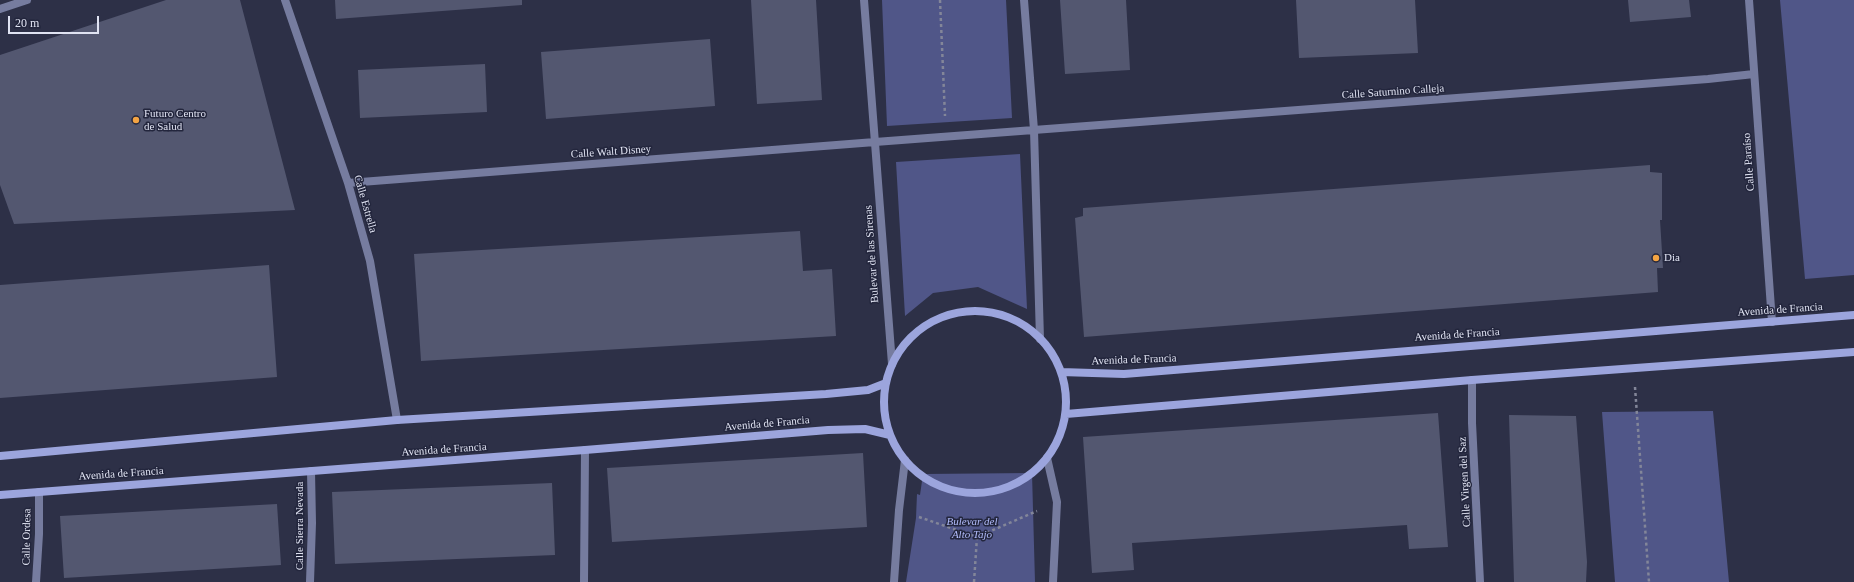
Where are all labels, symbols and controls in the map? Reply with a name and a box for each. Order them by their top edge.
scale bar [10,8,101,34]
text: 20 m [15,16,39,30]
street label: Calle Saturnino Calleja [1341,82,1445,102]
place label: Futuro Centro de Salud [144,107,206,133]
marker: Futuro Centro de Salud [131,115,141,125]
street label: Calle Paraíso [1740,132,1758,192]
street label: Calle Walt Disney [570,143,652,161]
street label: Calle Estrella [350,174,380,234]
street label: Bulevar de las Sirenas [862,205,882,303]
place label: Dia [1664,251,1680,265]
marker: Dia [1651,253,1661,263]
street label: Avenida de Francia [1737,300,1823,320]
street label: Avenida de Francia [1414,325,1500,345]
street label: Avenida de Francia [1091,352,1177,368]
street label: Avenida de Francia [724,414,810,434]
street label: Calle Virgen del Saz [1456,436,1474,528]
street label: Avenida de Francia [401,440,487,460]
street label: Avenida de Francia [78,464,164,484]
street label: Calle Sierra Nevada [293,482,307,570]
street label: Calle Ordesa [20,508,34,566]
park label: Bulevar del Alto Tajo [946,515,998,541]

